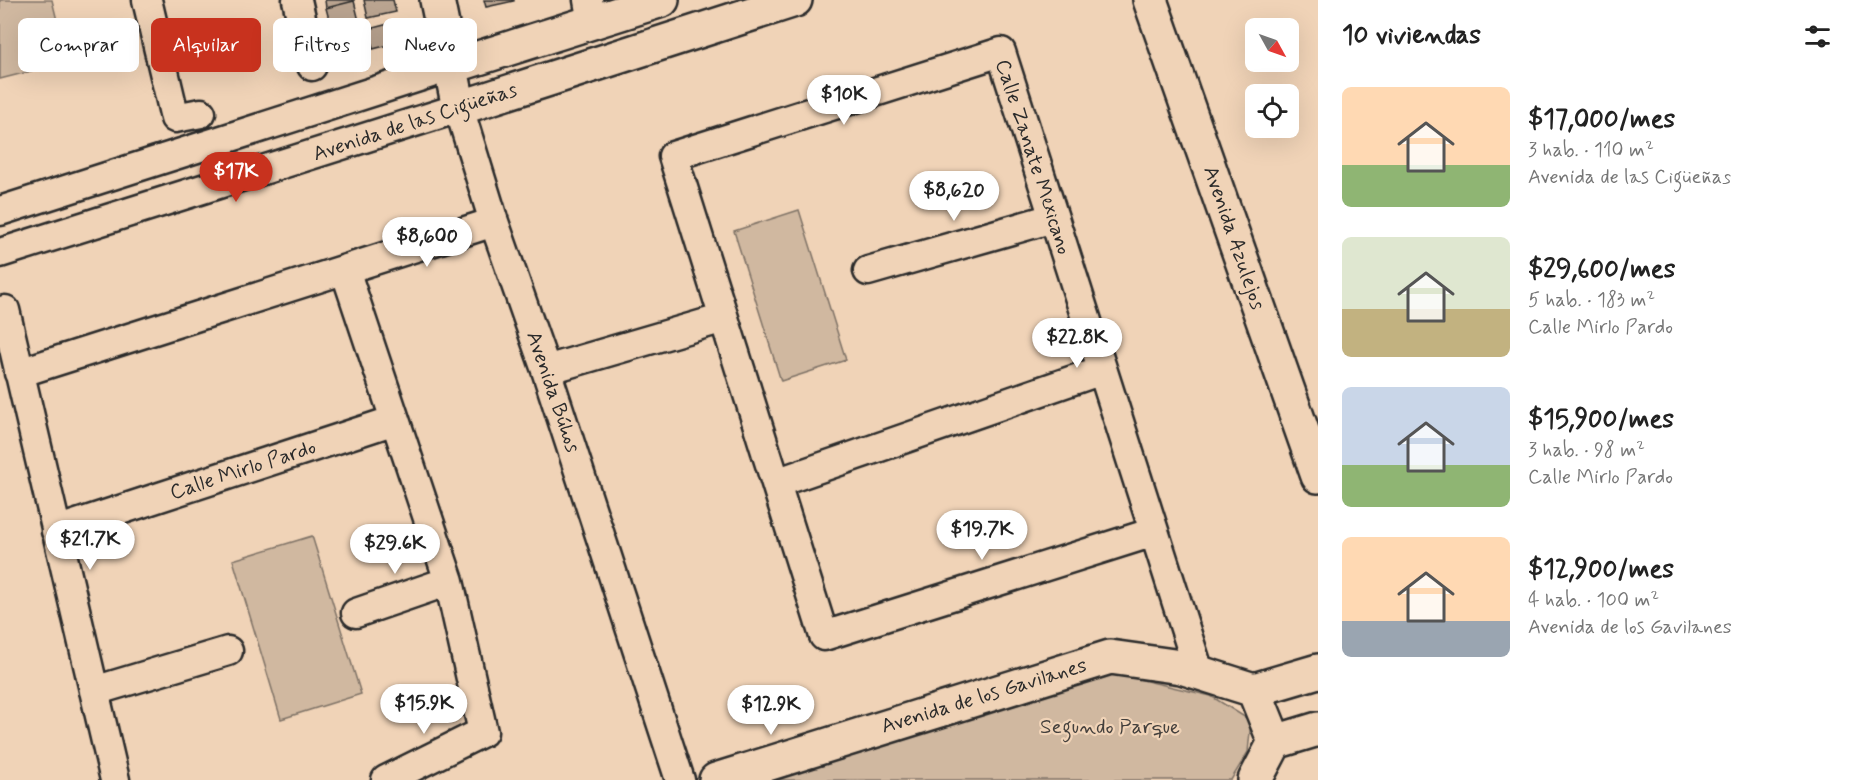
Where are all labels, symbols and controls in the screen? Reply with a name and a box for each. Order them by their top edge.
chip: Comprar [18,18,139,72]
chip: Alquilar [151,18,261,72]
chip: Filtros [273,18,371,72]
chip: Nuevo [383,18,477,72]
north arrow [1245,18,1299,72]
map controls [1245,18,1299,138]
text: 10 viviendas [1342,19,1481,53]
icon: filters [1801,20,1834,53]
street label: Calle Zanate Mexicano [988,56,1078,258]
pin: $10K [808,75,880,126]
street label: Avenida de las Cigüeñas [309,76,521,170]
text: $10K [821,81,867,108]
button: locate [1245,84,1299,138]
text: $17,000/mes [1528,103,1675,137]
icon: home [1390,111,1462,183]
text: 3 hab. · 110 m² [1528,137,1654,164]
pin: $17K [200,152,272,203]
text: $17K [214,158,258,185]
street label: Avenida Azulejos [1196,162,1272,314]
text: Avenida de las Cigüeñas [1528,164,1731,191]
pin: $8,620 [905,171,1003,222]
text: $8,620 [923,177,985,204]
pin: $8,600 [378,217,476,268]
text: $8,600 [396,223,458,250]
text: $29,600/mes [1528,253,1675,287]
icon: home [1390,261,1462,333]
text: 5 hab. · 183 m² [1528,287,1655,314]
text: Calle Mirlo Pardo [1528,314,1673,341]
pin: $22.8K [1028,318,1126,369]
text: $22.8K [1046,324,1108,351]
street label: Avenida Búhos [519,328,587,456]
text: $15,900/mes [1528,403,1674,437]
icon: home [1390,411,1462,483]
street label: Calle Mirlo Pardo [166,433,320,507]
text: 3 hab. · 98 m² [1528,437,1645,464]
text: Calle Mirlo Pardo [1528,464,1673,491]
pin: $19.7K [933,510,1031,561]
text: $19.7K [950,516,1014,543]
pin: $21.7K [41,520,139,571]
pin: $29.6K [346,524,444,575]
text: $21.7K [60,526,120,553]
text: $29.6K [364,530,426,557]
text: $12,900/mes [1528,553,1674,587]
icon: home [1390,561,1462,633]
text: 4 hab. · 100 m² [1528,587,1659,614]
text: Avenida de los Gavilanes [1528,614,1732,641]
street label: Avenida de los Gavilanes [878,651,1090,741]
pin: $15.9K [375,684,473,735]
pin: $12.9K [722,685,820,736]
text: $15.9K [394,690,454,717]
text: $12.9K [741,691,801,718]
park label: Segundo Parque [1040,713,1180,743]

